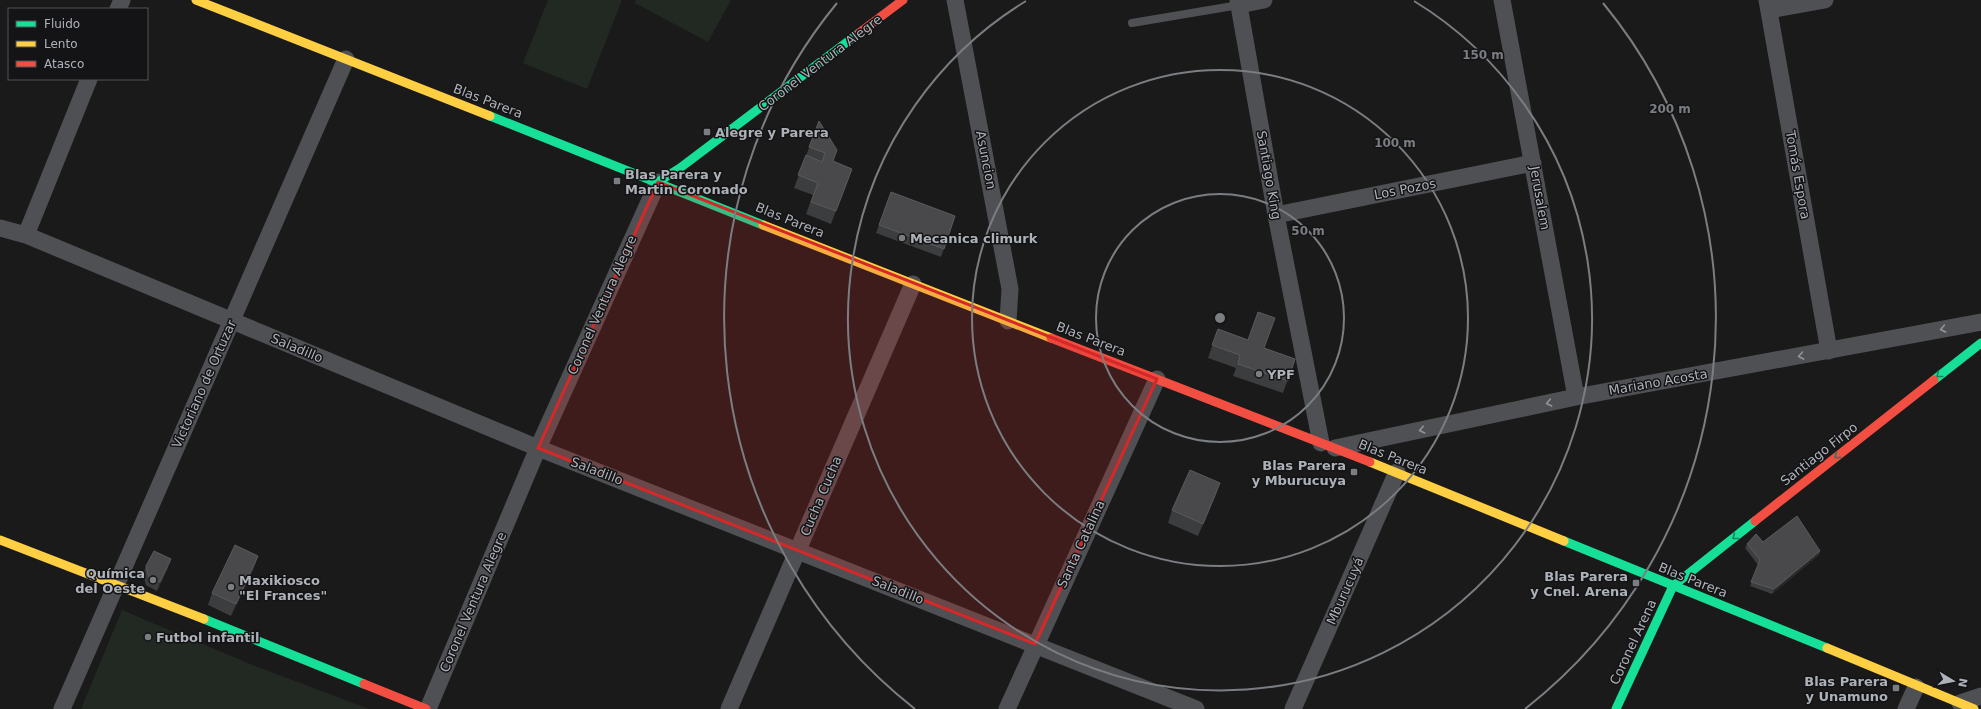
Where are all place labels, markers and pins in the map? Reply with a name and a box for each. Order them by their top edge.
place label: Alegre y Parera [715,125,829,140]
marker: Alegre y Parera [702,127,712,137]
place label: Blas Parera y Martin Coronado [625,167,748,197]
marker: Blas Parera y Martin Coronado [612,176,622,186]
place label: Mecanica climurk [910,231,1038,246]
marker: Mecanica climurk [897,233,907,243]
centre of rings [1213,311,1227,325]
place label: YPF [1266,367,1295,382]
marker: YPF [1254,369,1264,379]
place label: Blas Parera y Mburucuya [1252,458,1346,488]
marker: Blas Parera y Mburucuya [1349,467,1359,477]
place label: Química del Oeste [75,566,145,596]
place label: Blas Parera y Cnel. Arena [1530,569,1628,599]
place label: Maxikiosco "El Frances" [239,573,327,603]
marker: Química del Oeste [148,575,158,585]
marker: Blas Parera y Cnel. Arena [1631,578,1641,588]
marker: Maxikiosco "El Frances" [226,582,236,592]
place label: Futbol infantil [156,630,259,645]
marker: Futbol infantil [143,632,153,642]
place label: Blas Parera y Unamuno [1804,674,1888,704]
marker: Blas Parera y Unamuno [1891,683,1901,693]

